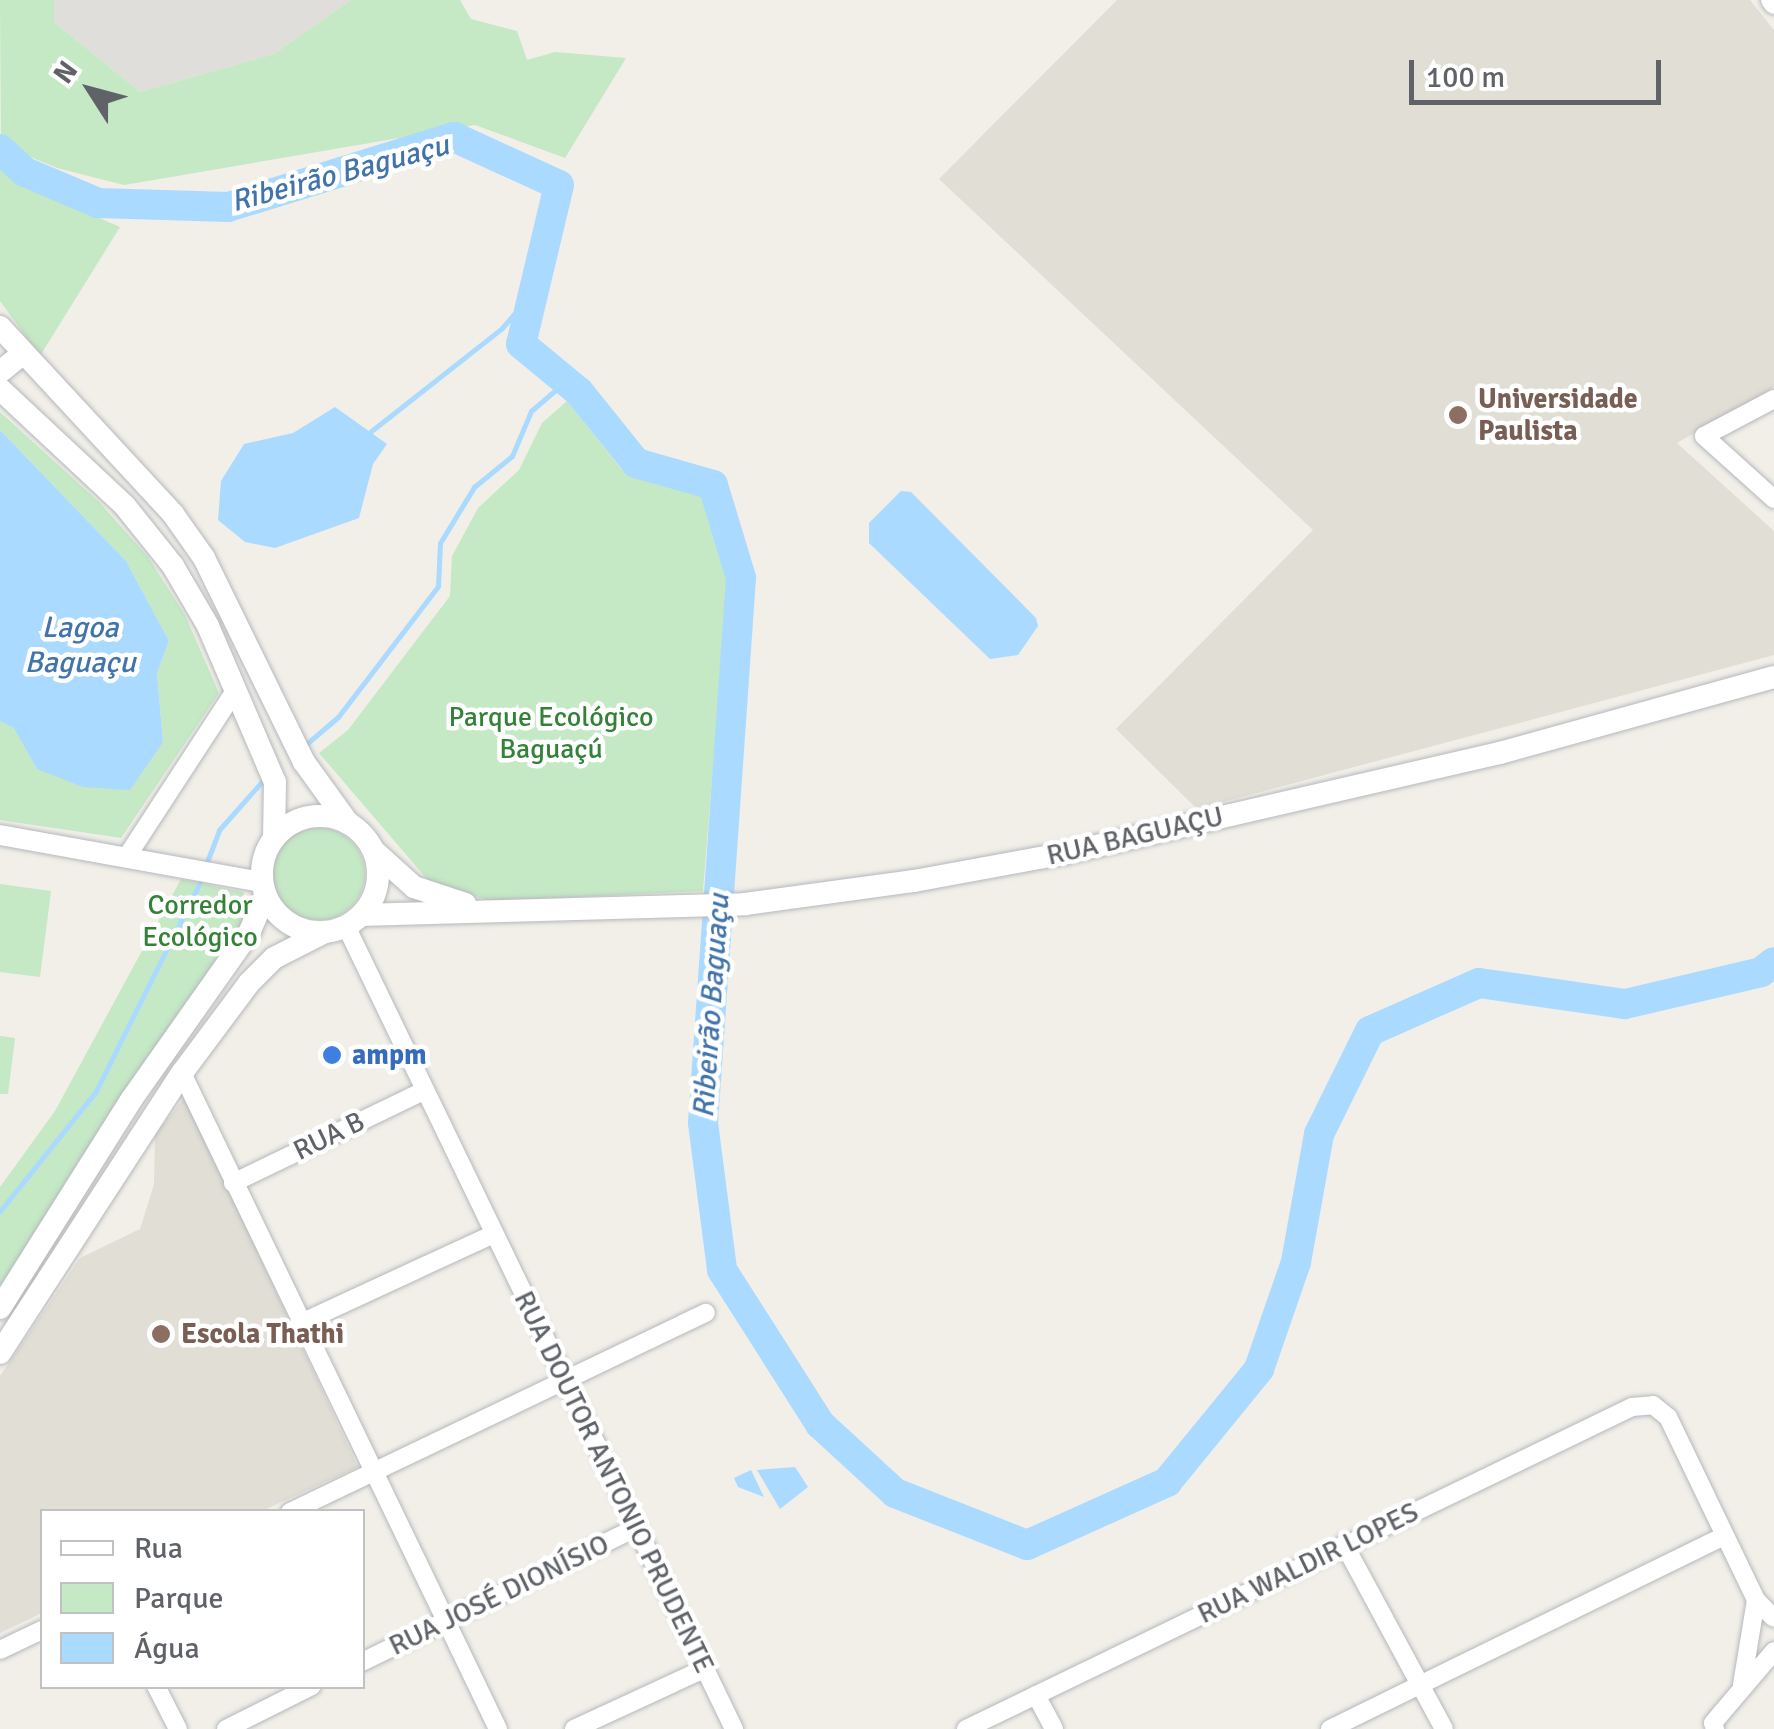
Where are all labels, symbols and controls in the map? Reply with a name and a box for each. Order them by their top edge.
north arrow [40,40,140,140]
scale bar [1414,40,1666,102]
text: N [46,54,85,90]
text: 100 m [1426,59,1505,96]
water label: Ribeirão Baguaçu [227,128,453,220]
place label: Universidade Paulista [1478,382,1638,448]
marker: Universidade Paulista [1447,404,1469,426]
water label: Lagoa Baguaçu [24,610,136,680]
park label: Parque Ecológico Baguaçú [448,700,654,766]
street label: RUA BAGUAÇU [1043,799,1227,873]
park label: Corredor Ecológico [142,888,258,954]
water label: Ribeirão Baguaçu [686,893,738,1119]
place label: ampm [352,1038,427,1072]
marker: ampm [321,1044,343,1066]
street label: RUA B [288,1104,370,1168]
street label: RUA DOUTOR ANTONIO PRUDENTE [507,1286,721,1678]
place label: Escola Thathi [181,1317,344,1351]
marker: Escola Thathi [150,1323,172,1345]
street label: RUA WALDIR LOPES [1192,1495,1424,1631]
legend [40,1509,365,1689]
street label: RUA JOSÉ DIONÍSIO [384,1527,614,1663]
text: Rua [134,1530,183,1567]
text: Parque [134,1580,224,1617]
text: Água [134,1630,200,1667]

